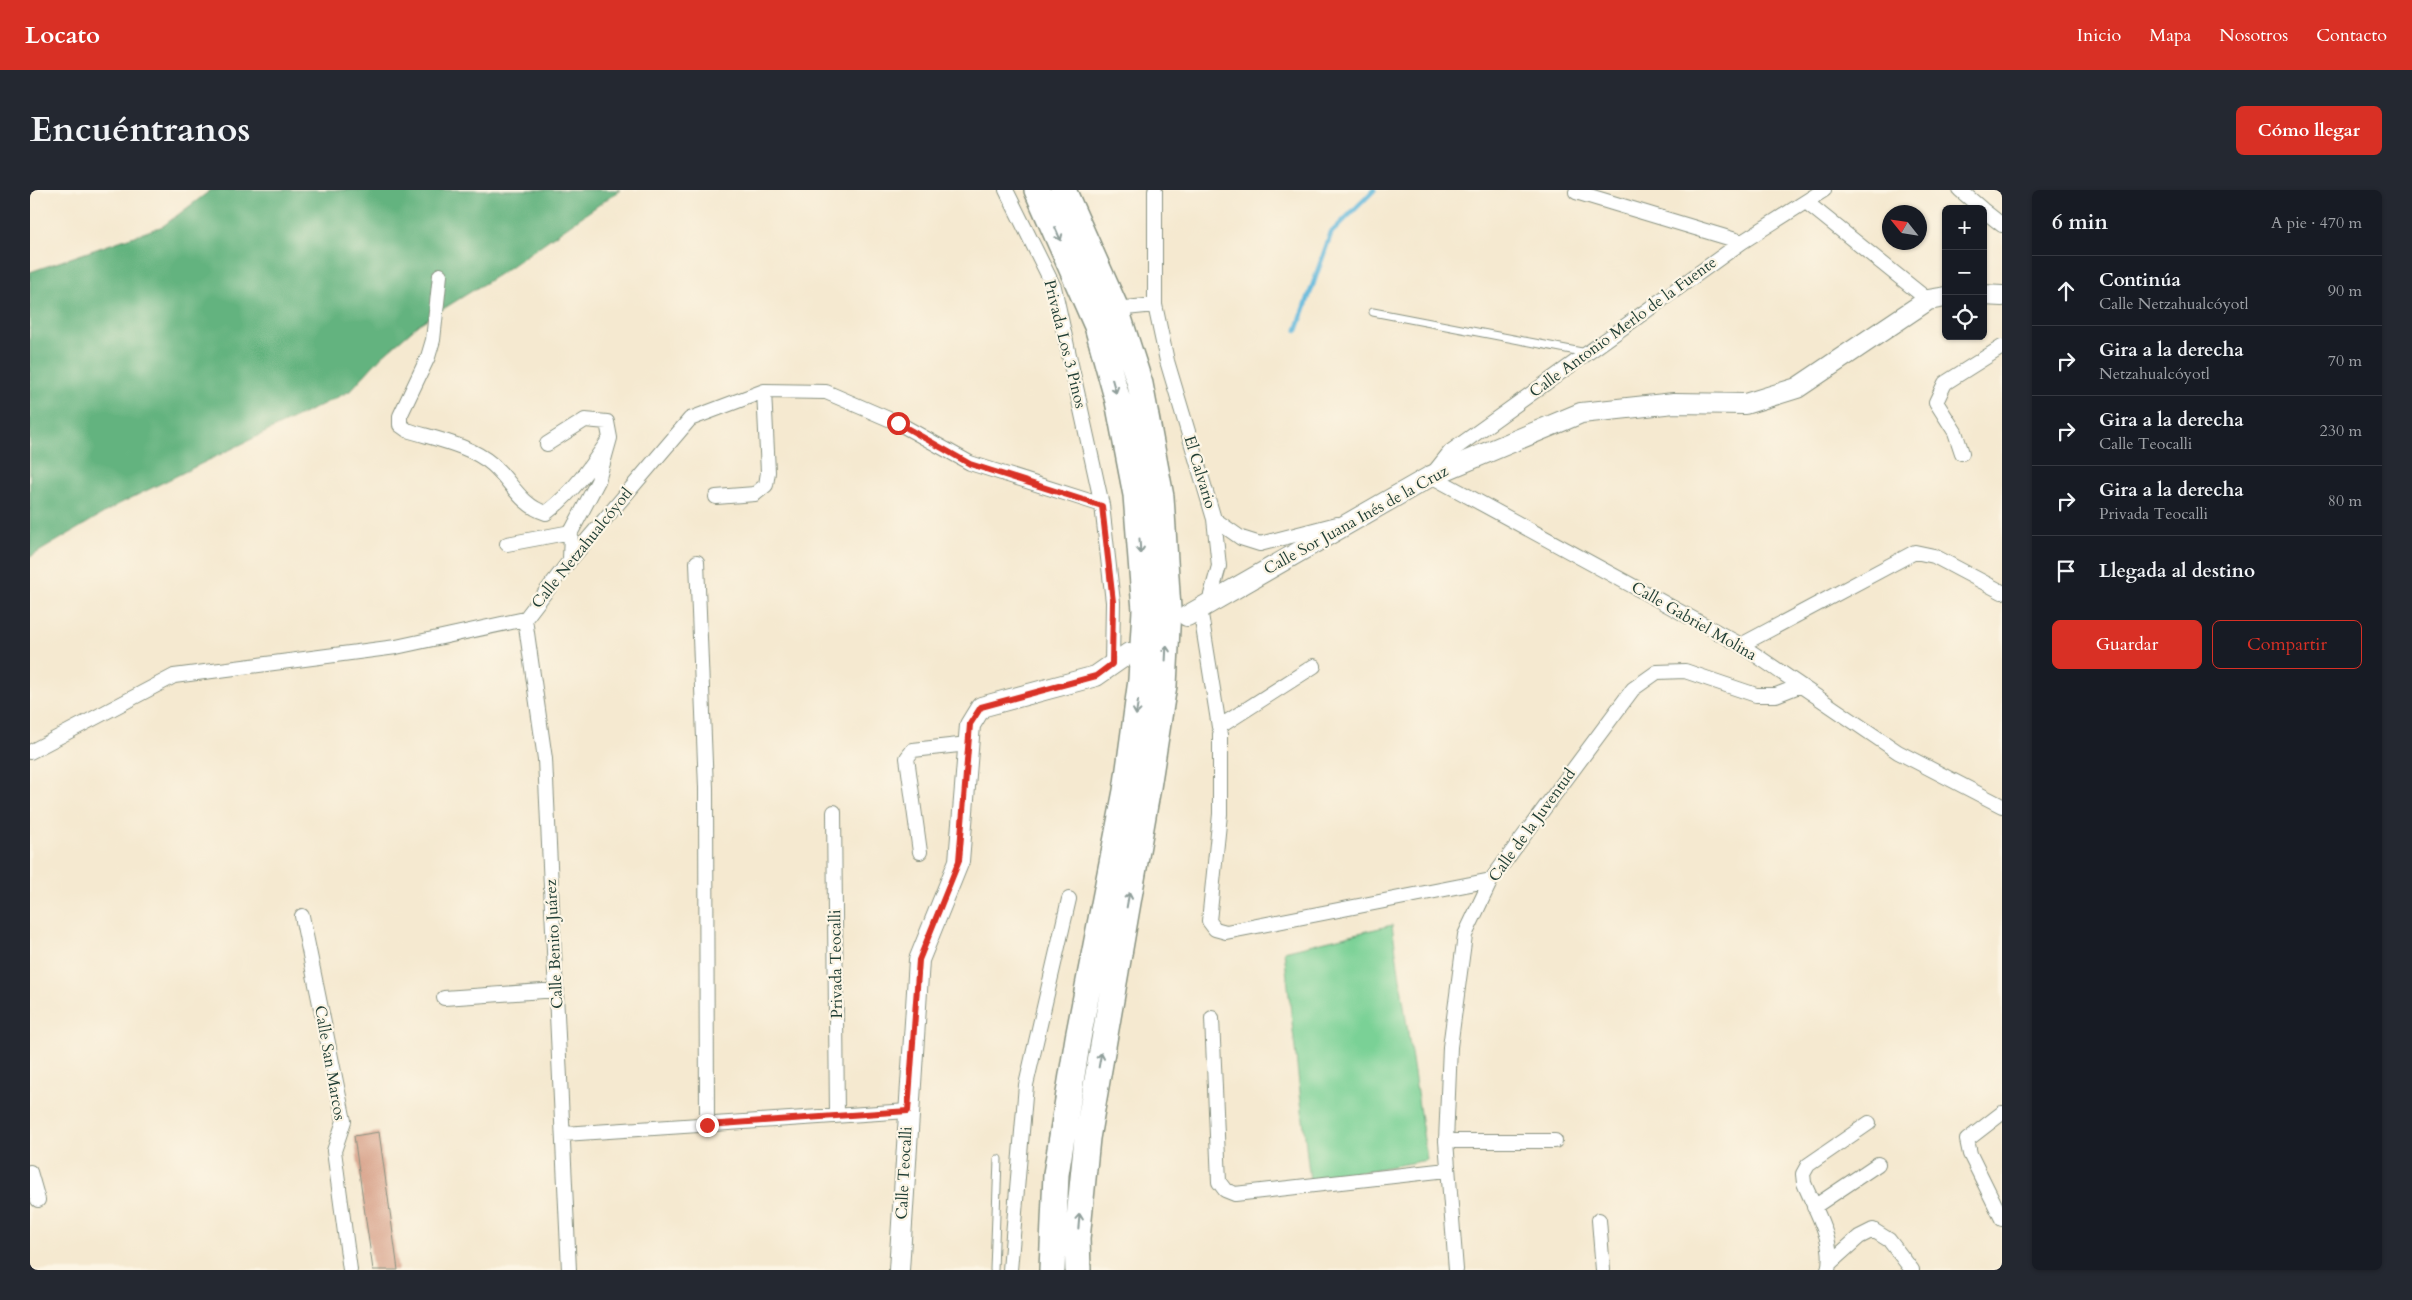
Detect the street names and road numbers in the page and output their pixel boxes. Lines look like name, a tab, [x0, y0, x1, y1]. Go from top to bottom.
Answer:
street label: Calle Antonio Merlo de la Fuente	[1525, 251, 1721, 403]
street label: Privada Los 3 Pinos	[1038, 277, 1092, 411]
street label: El Calvario	[1178, 433, 1222, 512]
street label: Calle Sor Juana Inés de la Cruz	[1260, 460, 1452, 580]
street label: Calle Netzahualcóyotl	[526, 483, 638, 613]
street label: Calle Gabriel Molina	[1627, 576, 1761, 666]
street label: Calle de la Juventud	[1483, 763, 1581, 886]
street label: Calle Benito Juárez	[540, 879, 568, 1009]
street label: Privada Teocalli	[824, 909, 848, 1019]
street label: Calle San Marcos	[309, 1004, 351, 1122]
street label: Calle Teocalli	[891, 1125, 917, 1220]

